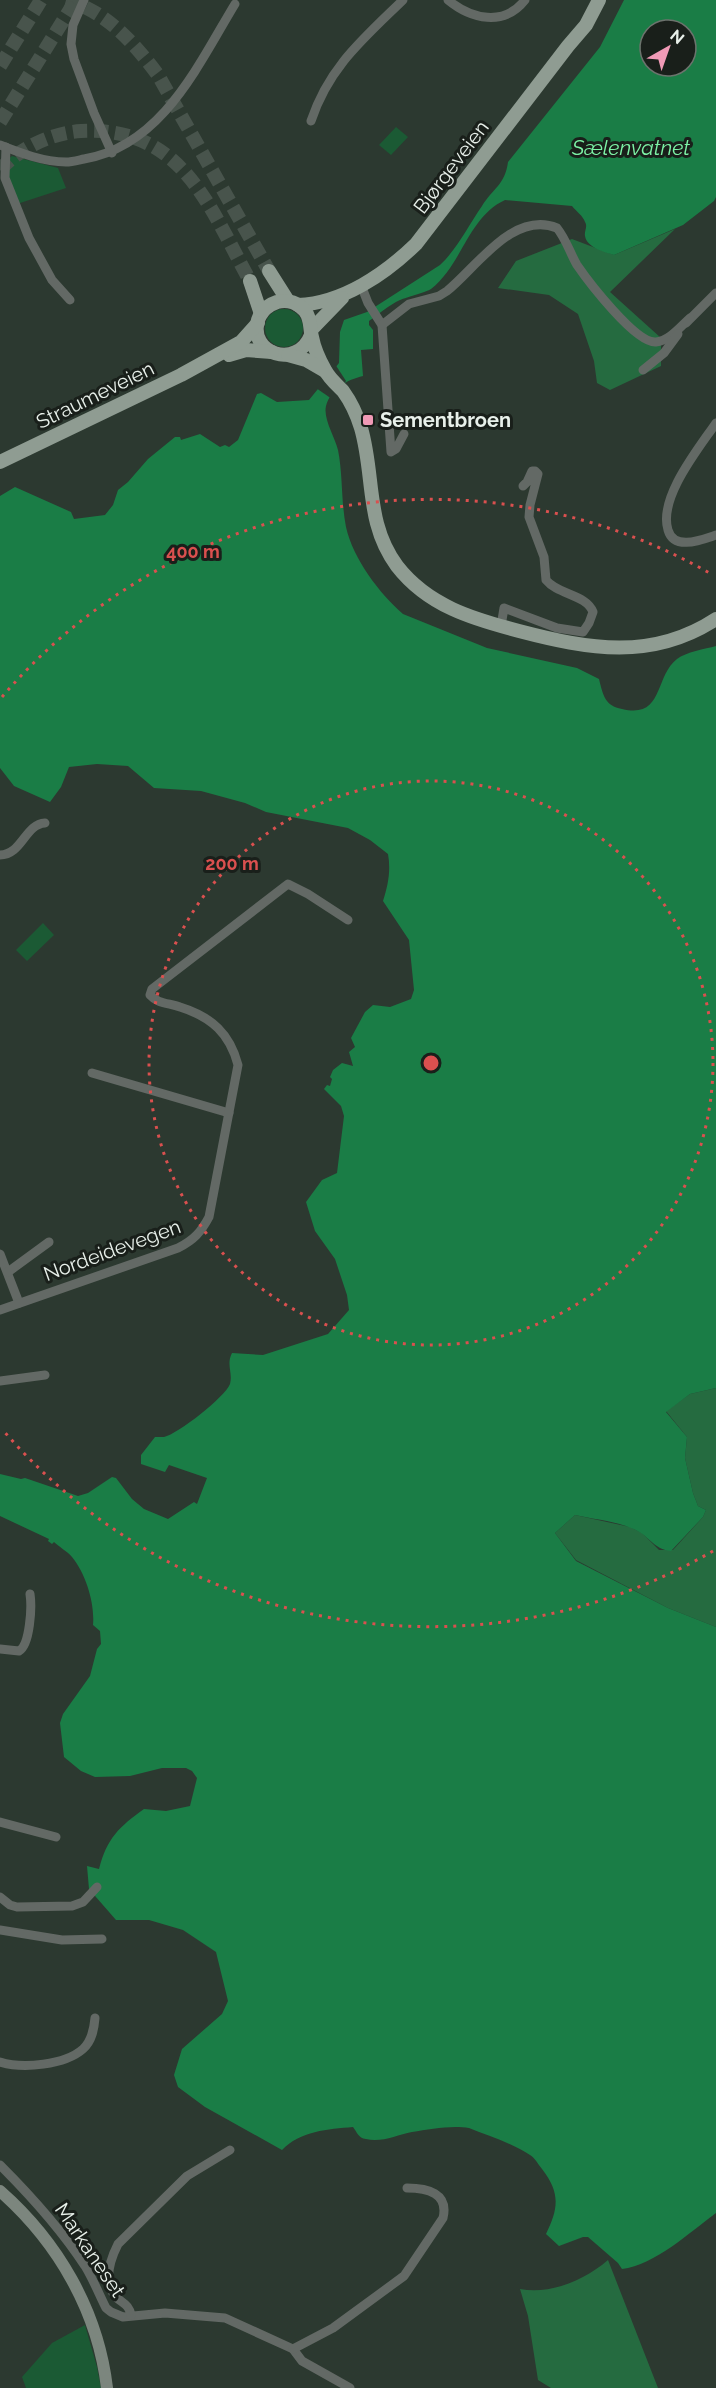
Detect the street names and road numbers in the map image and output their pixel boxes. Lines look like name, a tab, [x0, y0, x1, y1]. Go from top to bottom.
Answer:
street label: Bjørgeveien	[408, 116, 494, 218]
street label: Straumeveien	[32, 356, 158, 434]
street label: Nordeidevegen	[40, 1214, 184, 1286]
street label: Markaneset	[50, 2198, 130, 2302]

